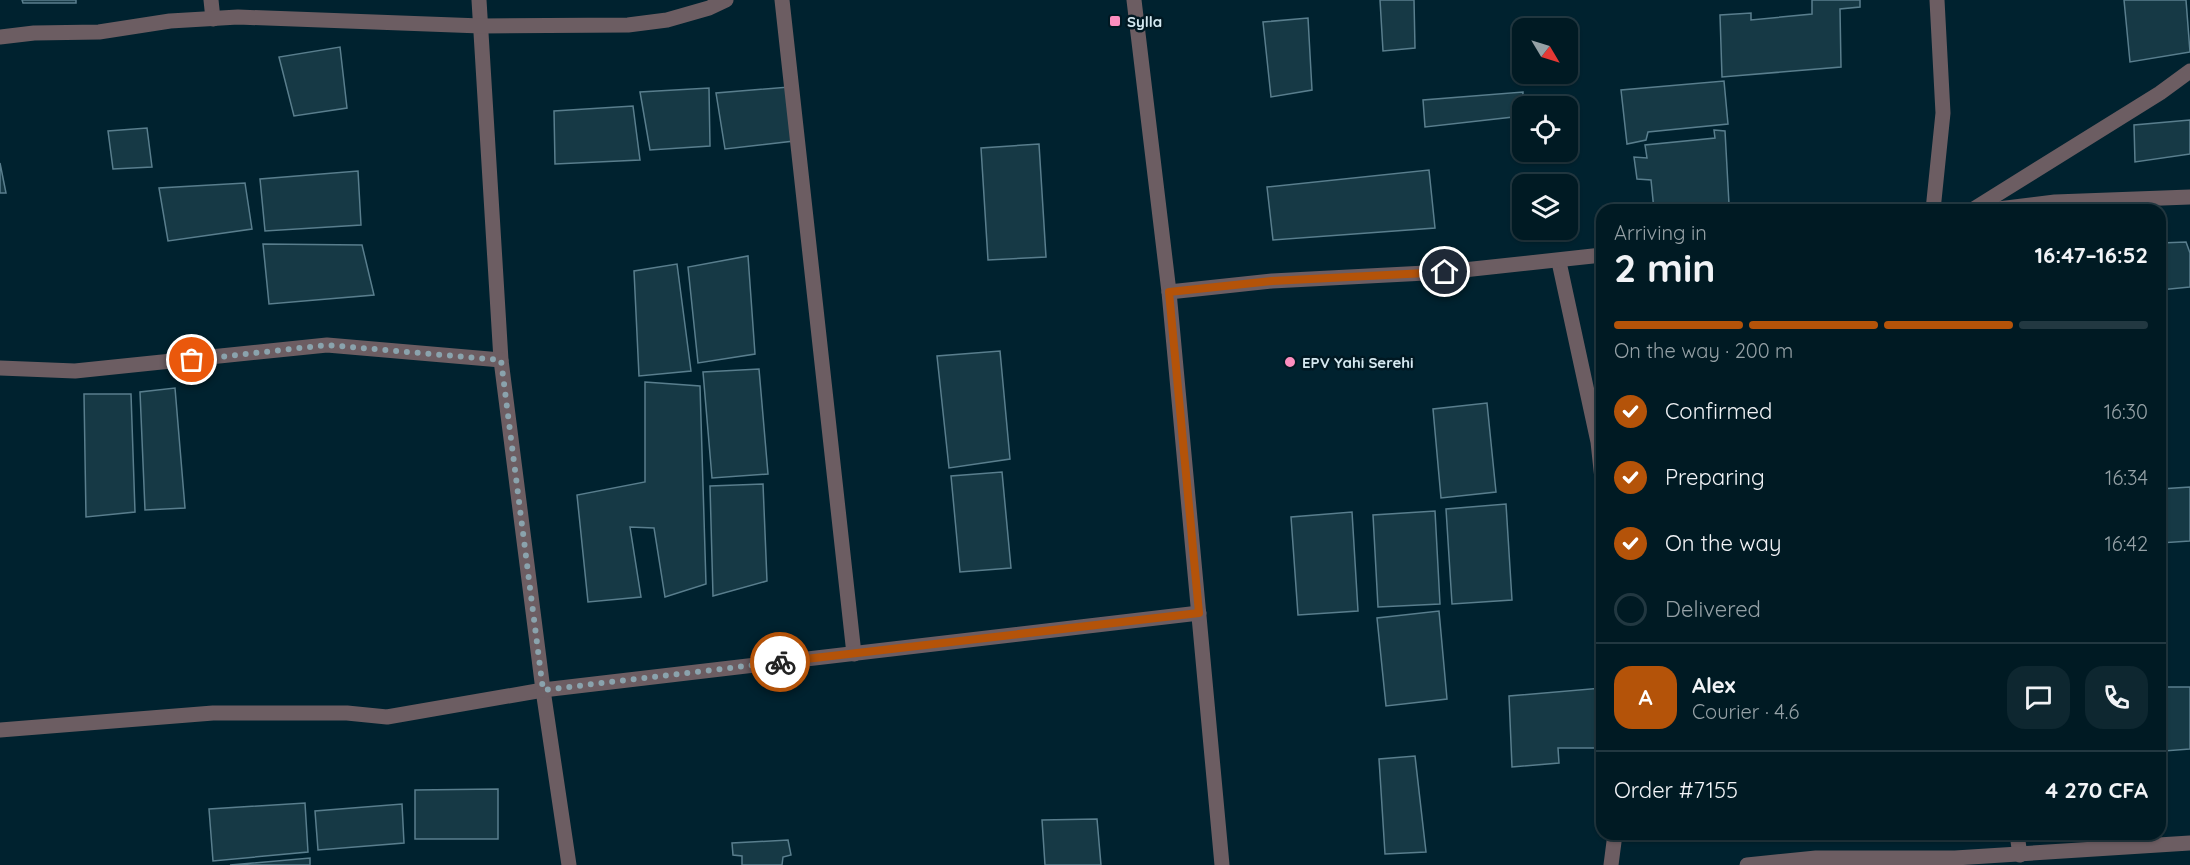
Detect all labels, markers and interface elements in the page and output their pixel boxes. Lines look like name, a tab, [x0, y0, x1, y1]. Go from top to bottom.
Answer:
place label: Sylla	[1127, 12, 1162, 31]
marker: Sylla	[1108, 14, 1122, 28]
north arrow	[1512, 18, 1578, 84]
map controls	[1512, 18, 1578, 240]
button: locate	[1512, 96, 1578, 162]
button: layers	[1512, 174, 1578, 240]
text: Arriving in	[1614, 220, 1707, 245]
text: 16:47–16:52	[2035, 241, 2148, 269]
text: 2 min	[1614, 243, 1716, 292]
pin	[1419, 246, 1470, 297]
icon: home	[1428, 255, 1461, 288]
pin	[166, 334, 217, 385]
text: On the way · 200 m	[1614, 338, 1793, 363]
icon: bag	[175, 343, 208, 376]
place label: EPV Yahi Serehi	[1302, 353, 1414, 372]
marker: EPV Yahi Serehi	[1283, 355, 1297, 369]
icon: check	[1614, 395, 1647, 428]
text: Confirmed	[1665, 397, 1772, 425]
text: 16:30	[2104, 399, 2148, 424]
icon: check	[1614, 461, 1647, 494]
text: Preparing	[1665, 463, 1765, 491]
text: 16:34	[2105, 465, 2148, 490]
icon: check	[1614, 527, 1647, 560]
text: On the way	[1665, 529, 1781, 557]
text: 16:42	[2104, 531, 2148, 556]
text: Delivered	[1665, 595, 1761, 623]
courier	[750, 632, 810, 692]
icon: bike	[764, 646, 797, 679]
button: chat	[2007, 666, 2070, 729]
button: phone	[2085, 666, 2148, 729]
text: Alex	[1692, 671, 1735, 699]
text: A	[1638, 683, 1653, 711]
text: Courier · 4.6	[1692, 699, 1799, 724]
text: Order #7155	[1614, 776, 1738, 804]
text: 4 270 CFA	[2045, 776, 2148, 804]

